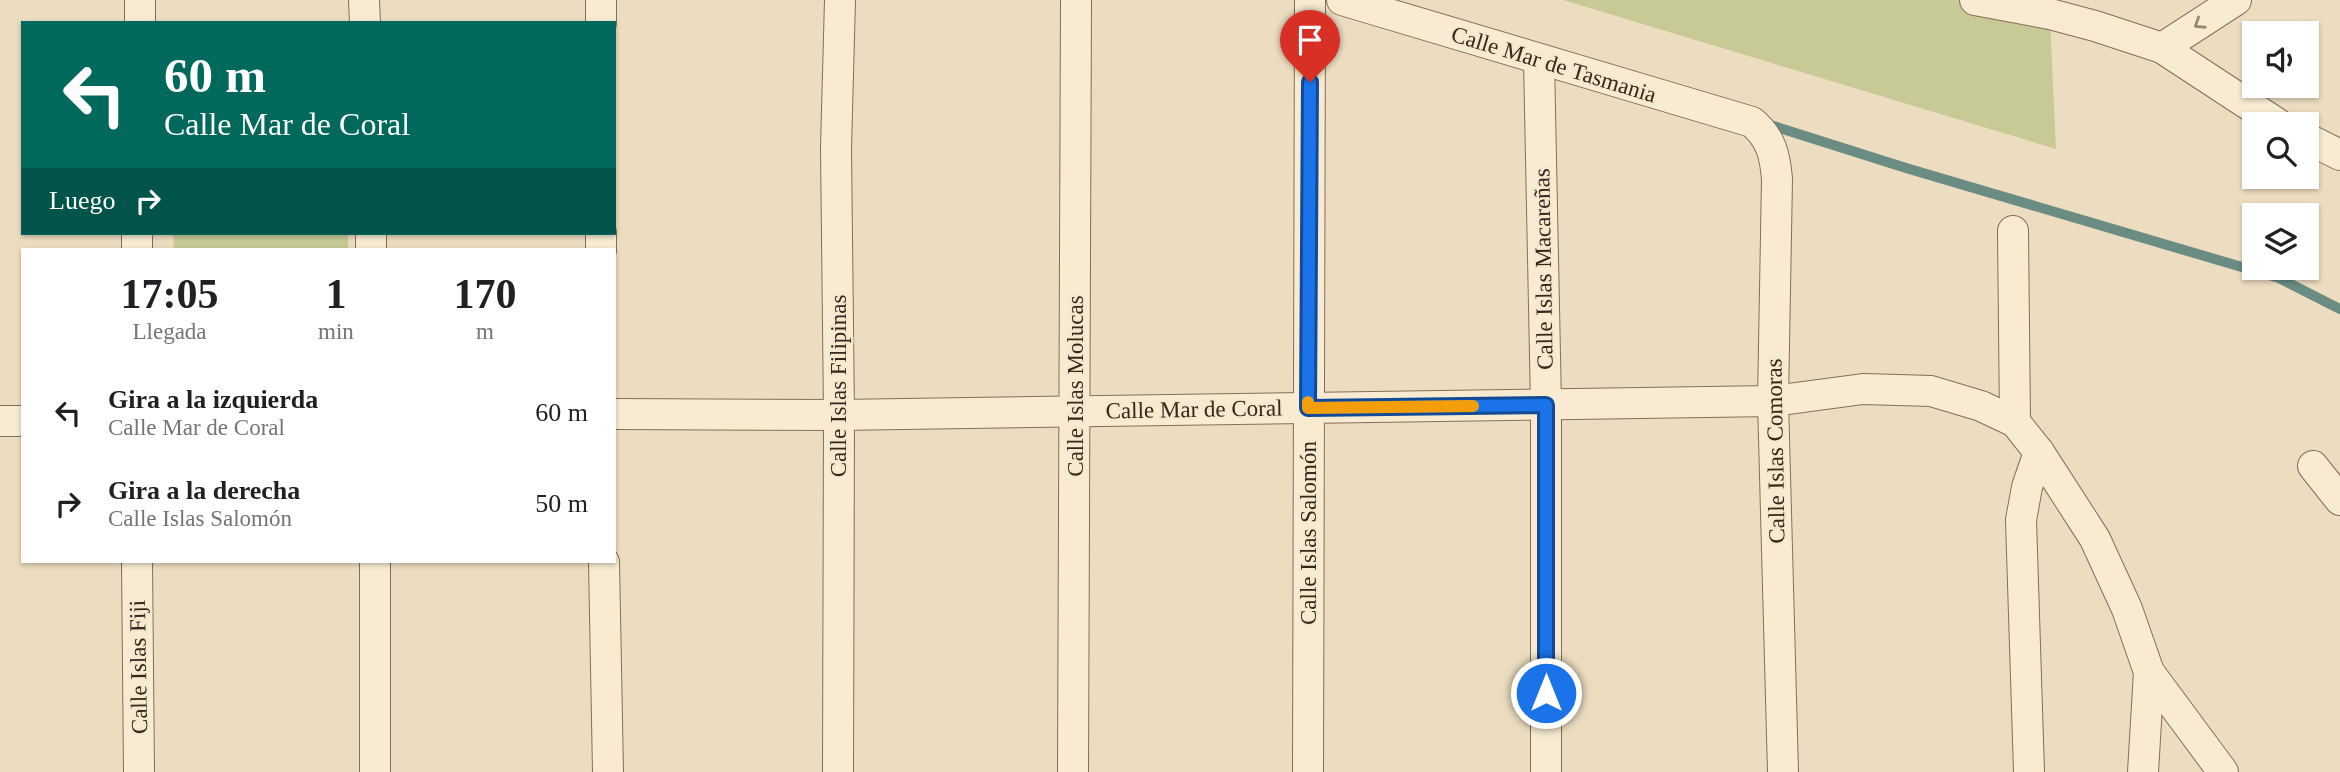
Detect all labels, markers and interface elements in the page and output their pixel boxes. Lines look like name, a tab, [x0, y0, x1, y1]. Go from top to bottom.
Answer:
pin	[1280, 10, 1340, 82]
one-way arrow	[2194, 16, 2207, 28]
icon: arrive	[1291, 21, 1329, 59]
street label: Calle Mar de Tasmania	[1448, 21, 1659, 108]
map controls	[2242, 21, 2319, 280]
button: sound	[2242, 21, 2319, 98]
text: 60 m	[164, 48, 266, 103]
icon: left	[49, 49, 140, 140]
text: Calle Mar de Coral	[164, 106, 410, 142]
button: search	[2242, 112, 2319, 189]
street label: Calle Islas Macareñas	[1529, 168, 1558, 370]
icon: right	[129, 182, 167, 220]
text: Luego	[49, 186, 115, 215]
button: layers	[2242, 203, 2319, 280]
text: 17:05	[121, 271, 219, 317]
text: 1	[325, 271, 346, 317]
text: 170	[453, 271, 516, 317]
street label: Calle Islas Filipinas	[826, 295, 851, 477]
street label: Calle Islas Molucas	[1063, 295, 1088, 477]
text: Llegada	[133, 319, 207, 344]
text: min	[318, 319, 354, 344]
text: m	[476, 319, 494, 344]
street label: Calle Islas Comoras	[1761, 358, 1790, 544]
text: Gira a la izquierda	[108, 385, 318, 414]
icon: left	[49, 394, 87, 432]
street label: Calle Mar de Coral	[1105, 395, 1283, 424]
text: 60 m	[535, 398, 588, 427]
text: Calle Mar de Coral	[108, 415, 285, 440]
street label: Calle Islas Salomón	[1296, 441, 1321, 625]
text: Gira a la derecha	[108, 476, 300, 505]
icon: right	[49, 485, 87, 523]
text: 50 m	[535, 489, 588, 518]
text: Calle Islas Salomón	[108, 506, 292, 531]
street label: Calle Islas Fiji	[125, 600, 152, 734]
position arrow	[1509, 656, 1583, 730]

